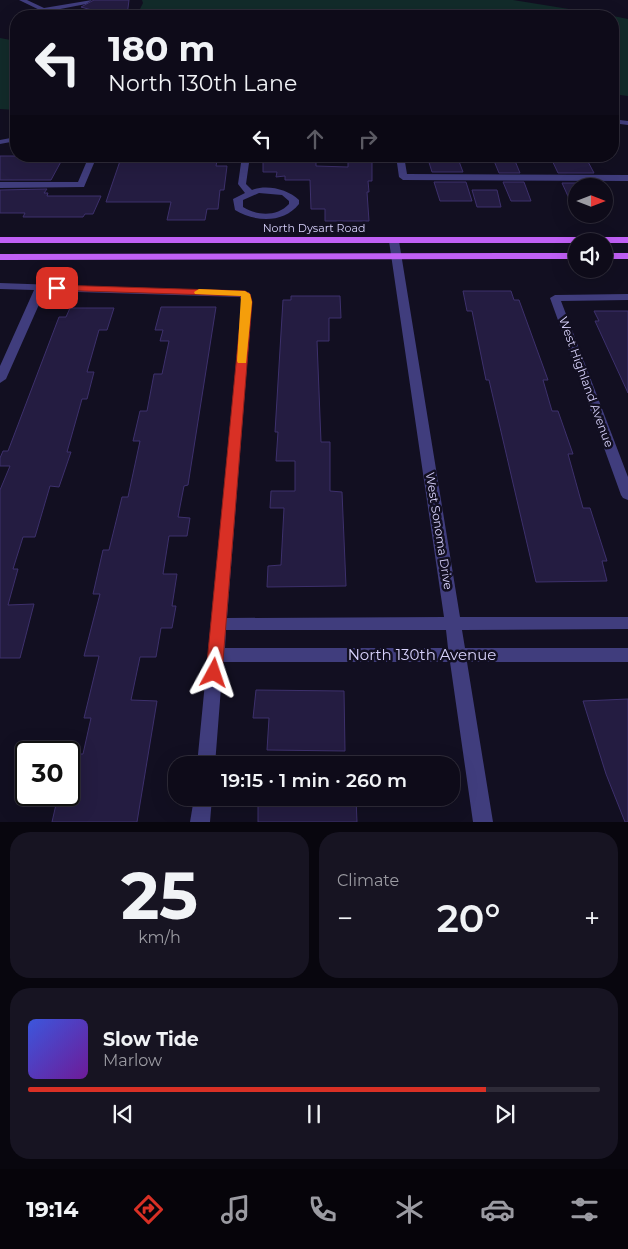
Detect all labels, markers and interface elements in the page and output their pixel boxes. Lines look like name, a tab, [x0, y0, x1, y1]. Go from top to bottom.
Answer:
text: 180 m	[108, 27, 215, 70]
icon: left	[25, 30, 90, 95]
text: North 130th Lane	[108, 70, 297, 97]
icon: left	[248, 125, 276, 153]
icon: ahead	[301, 125, 329, 153]
icon: right	[354, 125, 382, 153]
north arrow	[568, 178, 612, 222]
map controls	[568, 178, 613, 278]
street label: North Dysart Road	[263, 221, 365, 235]
button: sound	[568, 233, 613, 278]
pin	[36, 267, 78, 309]
icon: arrive	[43, 274, 71, 302]
street label: West Highland Avenue	[556, 314, 617, 449]
street label: West Sonoma Drive	[423, 471, 456, 591]
street label: North 130th Avenue	[348, 645, 496, 664]
position arrow	[187, 646, 239, 698]
speed limit sign: 30	[15, 741, 80, 806]
text: 19:15 · 1 min · 260 m	[221, 769, 407, 792]
text: 25	[121, 856, 198, 935]
text: Climate	[337, 871, 399, 890]
text: 20°	[437, 895, 500, 942]
text: −	[337, 901, 353, 935]
text: +	[584, 901, 600, 935]
text: km/h	[138, 928, 181, 947]
text: Slow Tide	[103, 1028, 199, 1051]
text: Marlow	[103, 1051, 162, 1070]
icon: previous	[109, 1100, 137, 1128]
icon: pause	[300, 1100, 328, 1128]
icon: next	[491, 1100, 519, 1128]
icon: directions	[131, 1192, 166, 1227]
icon: music	[218, 1192, 253, 1227]
icon: phone	[305, 1192, 340, 1227]
icon: climate	[392, 1192, 427, 1227]
icon: car	[480, 1192, 515, 1227]
icon: filters	[567, 1192, 602, 1227]
text: 19:14	[26, 1196, 78, 1223]

